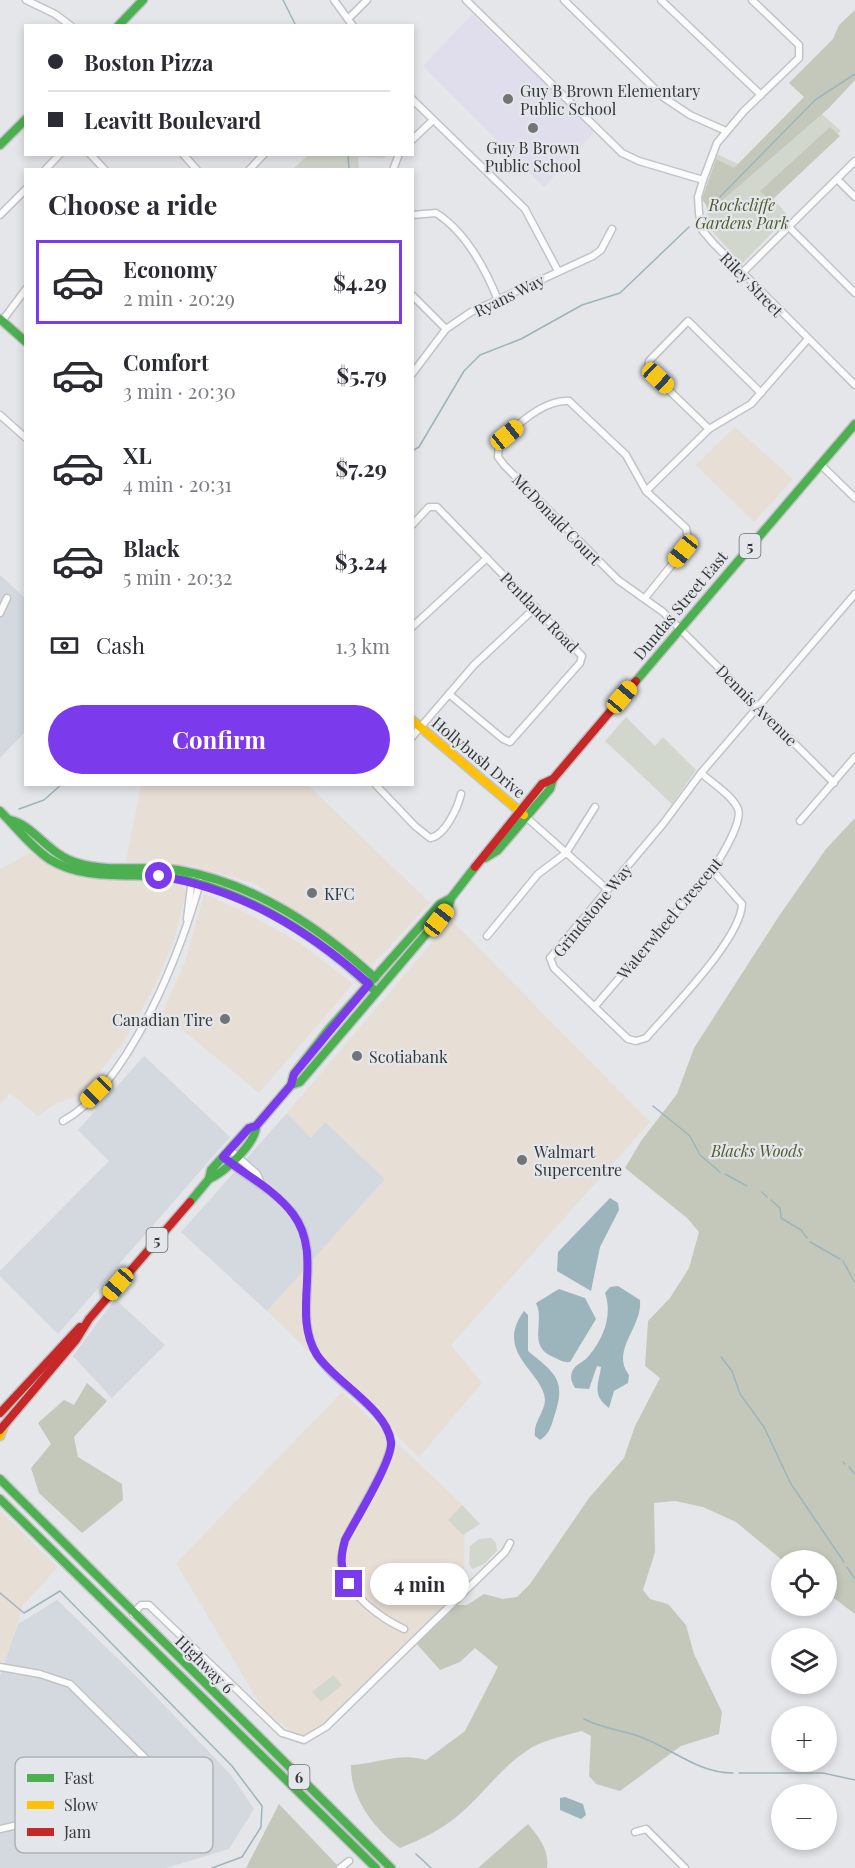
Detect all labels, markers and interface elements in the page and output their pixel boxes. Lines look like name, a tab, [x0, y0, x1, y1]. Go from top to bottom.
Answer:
text: Boston Pizza	[84, 47, 213, 77]
place label: Guy B Brown Elementary Public School	[520, 80, 700, 119]
marker: Guy B Brown Elementary Public School	[501, 92, 515, 106]
text: Leavitt Boulevard	[84, 105, 261, 135]
marker: Guy B Brown Public School	[526, 121, 540, 135]
place label: Guy B Brown Public School	[485, 137, 582, 176]
text: Choose a ride	[48, 186, 217, 222]
park label: Rockcliffe Gardens Park	[695, 194, 789, 233]
street label: Riley Street	[716, 247, 788, 321]
text: Economy	[123, 254, 217, 284]
icon: car	[51, 255, 105, 309]
text: $4.29	[333, 267, 387, 297]
street label: Ryans Way	[470, 269, 548, 321]
text: 2 min · 20:29	[123, 284, 235, 311]
text: Comfort	[123, 347, 209, 377]
icon: car	[51, 348, 105, 402]
car	[639, 359, 677, 397]
text: $5.79	[337, 360, 387, 390]
text: 3 min · 20:30	[123, 377, 236, 404]
car	[487, 417, 527, 453]
text: XL	[123, 440, 152, 470]
icon: car	[51, 441, 105, 495]
text: $7.29	[336, 453, 387, 483]
street label: McDonald Court	[508, 469, 606, 569]
text: 4 min · 20:31	[123, 470, 232, 497]
car	[665, 531, 701, 571]
text: Black	[123, 533, 180, 563]
icon: car	[51, 534, 105, 588]
road number: 5	[740, 534, 760, 558]
text: $3.24	[335, 546, 387, 576]
street label: Dundas Street East	[628, 546, 732, 664]
text: 5 min · 20:32	[123, 563, 232, 590]
street label: Pentland Road	[496, 567, 584, 657]
icon: cash	[48, 629, 81, 662]
text: Cash	[96, 630, 145, 660]
text: 1.3 km	[335, 632, 390, 659]
street label: Dennis Avenue	[712, 660, 802, 750]
car	[604, 677, 640, 717]
button: Confirm	[48, 705, 390, 774]
street label: Hollybush Drive	[428, 712, 530, 802]
street label: Waterwheel Crescent	[611, 852, 726, 984]
street label: Grindstone Way	[548, 859, 636, 961]
route start	[145, 862, 172, 889]
place label: KFC	[324, 883, 354, 904]
marker: KFC	[305, 886, 319, 900]
car	[421, 900, 457, 940]
place label: Canadian Tire	[112, 1009, 213, 1030]
marker: Canadian Tire	[218, 1012, 232, 1026]
place label: Scotiabank	[369, 1046, 448, 1067]
marker: Scotiabank	[350, 1049, 364, 1063]
car	[77, 1073, 115, 1111]
park label: Blacks Woods	[710, 1140, 803, 1161]
place label: Walmart Supercentre	[533, 1141, 622, 1180]
marker: Walmart Supercentre	[515, 1153, 529, 1167]
road number: 5	[146, 1228, 168, 1252]
car	[99, 1265, 137, 1303]
map controls	[771, 1550, 837, 1850]
button: locate	[771, 1550, 837, 1616]
callout: 4 min	[370, 1563, 469, 1605]
route end	[335, 1570, 362, 1597]
text: 4 min	[394, 1570, 445, 1597]
button: layers	[771, 1628, 837, 1694]
street label: Highway 6	[171, 1630, 239, 1698]
button: +	[771, 1706, 837, 1772]
legend	[15, 1757, 213, 1853]
road number: 6	[288, 1765, 310, 1789]
text: Fast	[64, 1767, 94, 1788]
button: −	[771, 1784, 837, 1850]
text: Slow	[64, 1794, 99, 1815]
text: Jam	[63, 1821, 91, 1842]

